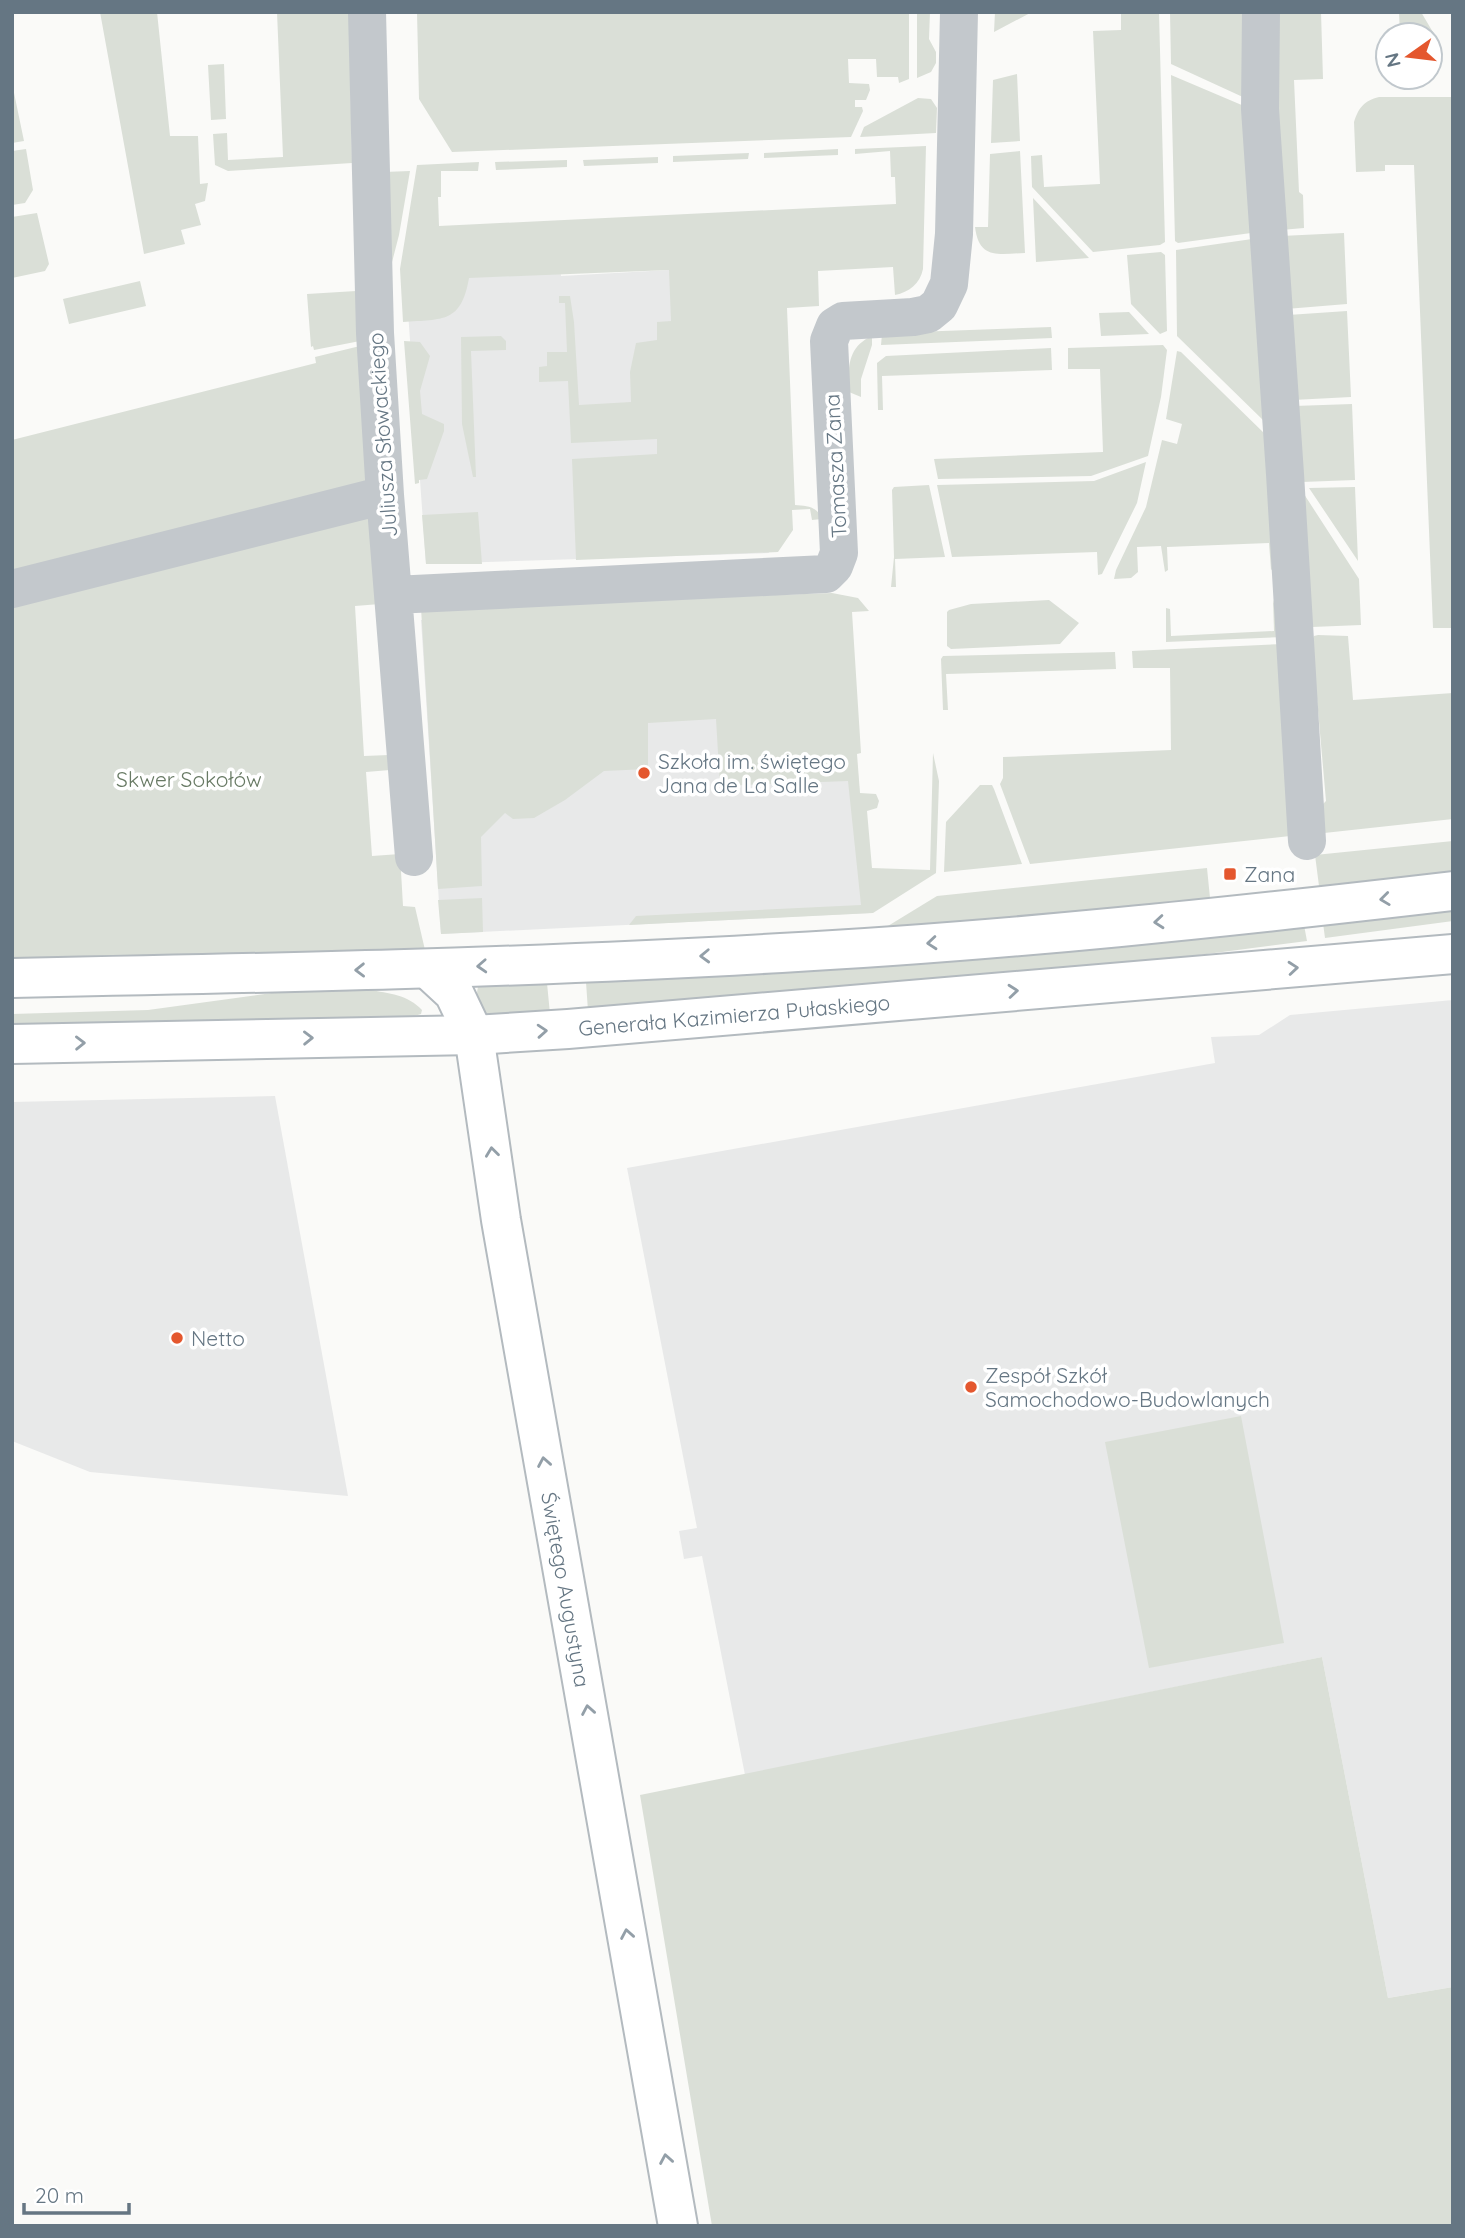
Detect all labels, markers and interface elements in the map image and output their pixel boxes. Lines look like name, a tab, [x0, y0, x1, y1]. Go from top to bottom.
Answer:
north arrow	[1374, 21, 1444, 91]
text: N	[1379, 50, 1406, 70]
street label: Juliusza Słowackiego	[362, 332, 402, 538]
street label: Tomasza Zana	[818, 393, 852, 539]
place label: Szkoła im. świętego Jana de La Salle	[658, 748, 846, 798]
marker: Szkoła im. świętego Jana de La Salle	[636, 765, 652, 781]
park label: Skwer Sokołów	[116, 766, 262, 792]
place label: Zana	[1244, 861, 1295, 887]
marker: Zana	[1222, 866, 1238, 882]
one-way arrow	[1379, 891, 1391, 906]
one-way arrow	[1153, 914, 1164, 929]
one-way arrow	[926, 935, 937, 950]
one-way arrow	[699, 949, 710, 964]
one-way arrow	[476, 958, 487, 973]
one-way arrow	[1288, 960, 1299, 975]
one-way arrow	[354, 963, 365, 978]
one-way arrow	[1008, 984, 1019, 999]
street label: Generała Kazimierza Pułaskiego	[577, 989, 891, 1041]
one-way arrow	[537, 1023, 548, 1038]
one-way arrow	[303, 1030, 314, 1046]
one-way arrow	[75, 1035, 86, 1050]
one-way arrow	[484, 1147, 499, 1158]
place label: Netto	[191, 1325, 245, 1351]
marker: Netto	[169, 1330, 185, 1346]
place label: Zespół Szkół Samochodowo-Budowlanych	[985, 1362, 1270, 1412]
marker: Zespół Szkół Samochodowo-Budowlanych	[963, 1379, 979, 1395]
one-way arrow	[537, 1456, 552, 1468]
street label: Świętego Augustyna	[536, 1490, 596, 1689]
one-way arrow	[581, 1704, 596, 1716]
one-way arrow	[621, 1928, 636, 1940]
one-way arrow	[659, 2153, 674, 2164]
scale bar	[24, 2172, 130, 2216]
text: 20 m	[35, 2182, 84, 2208]

